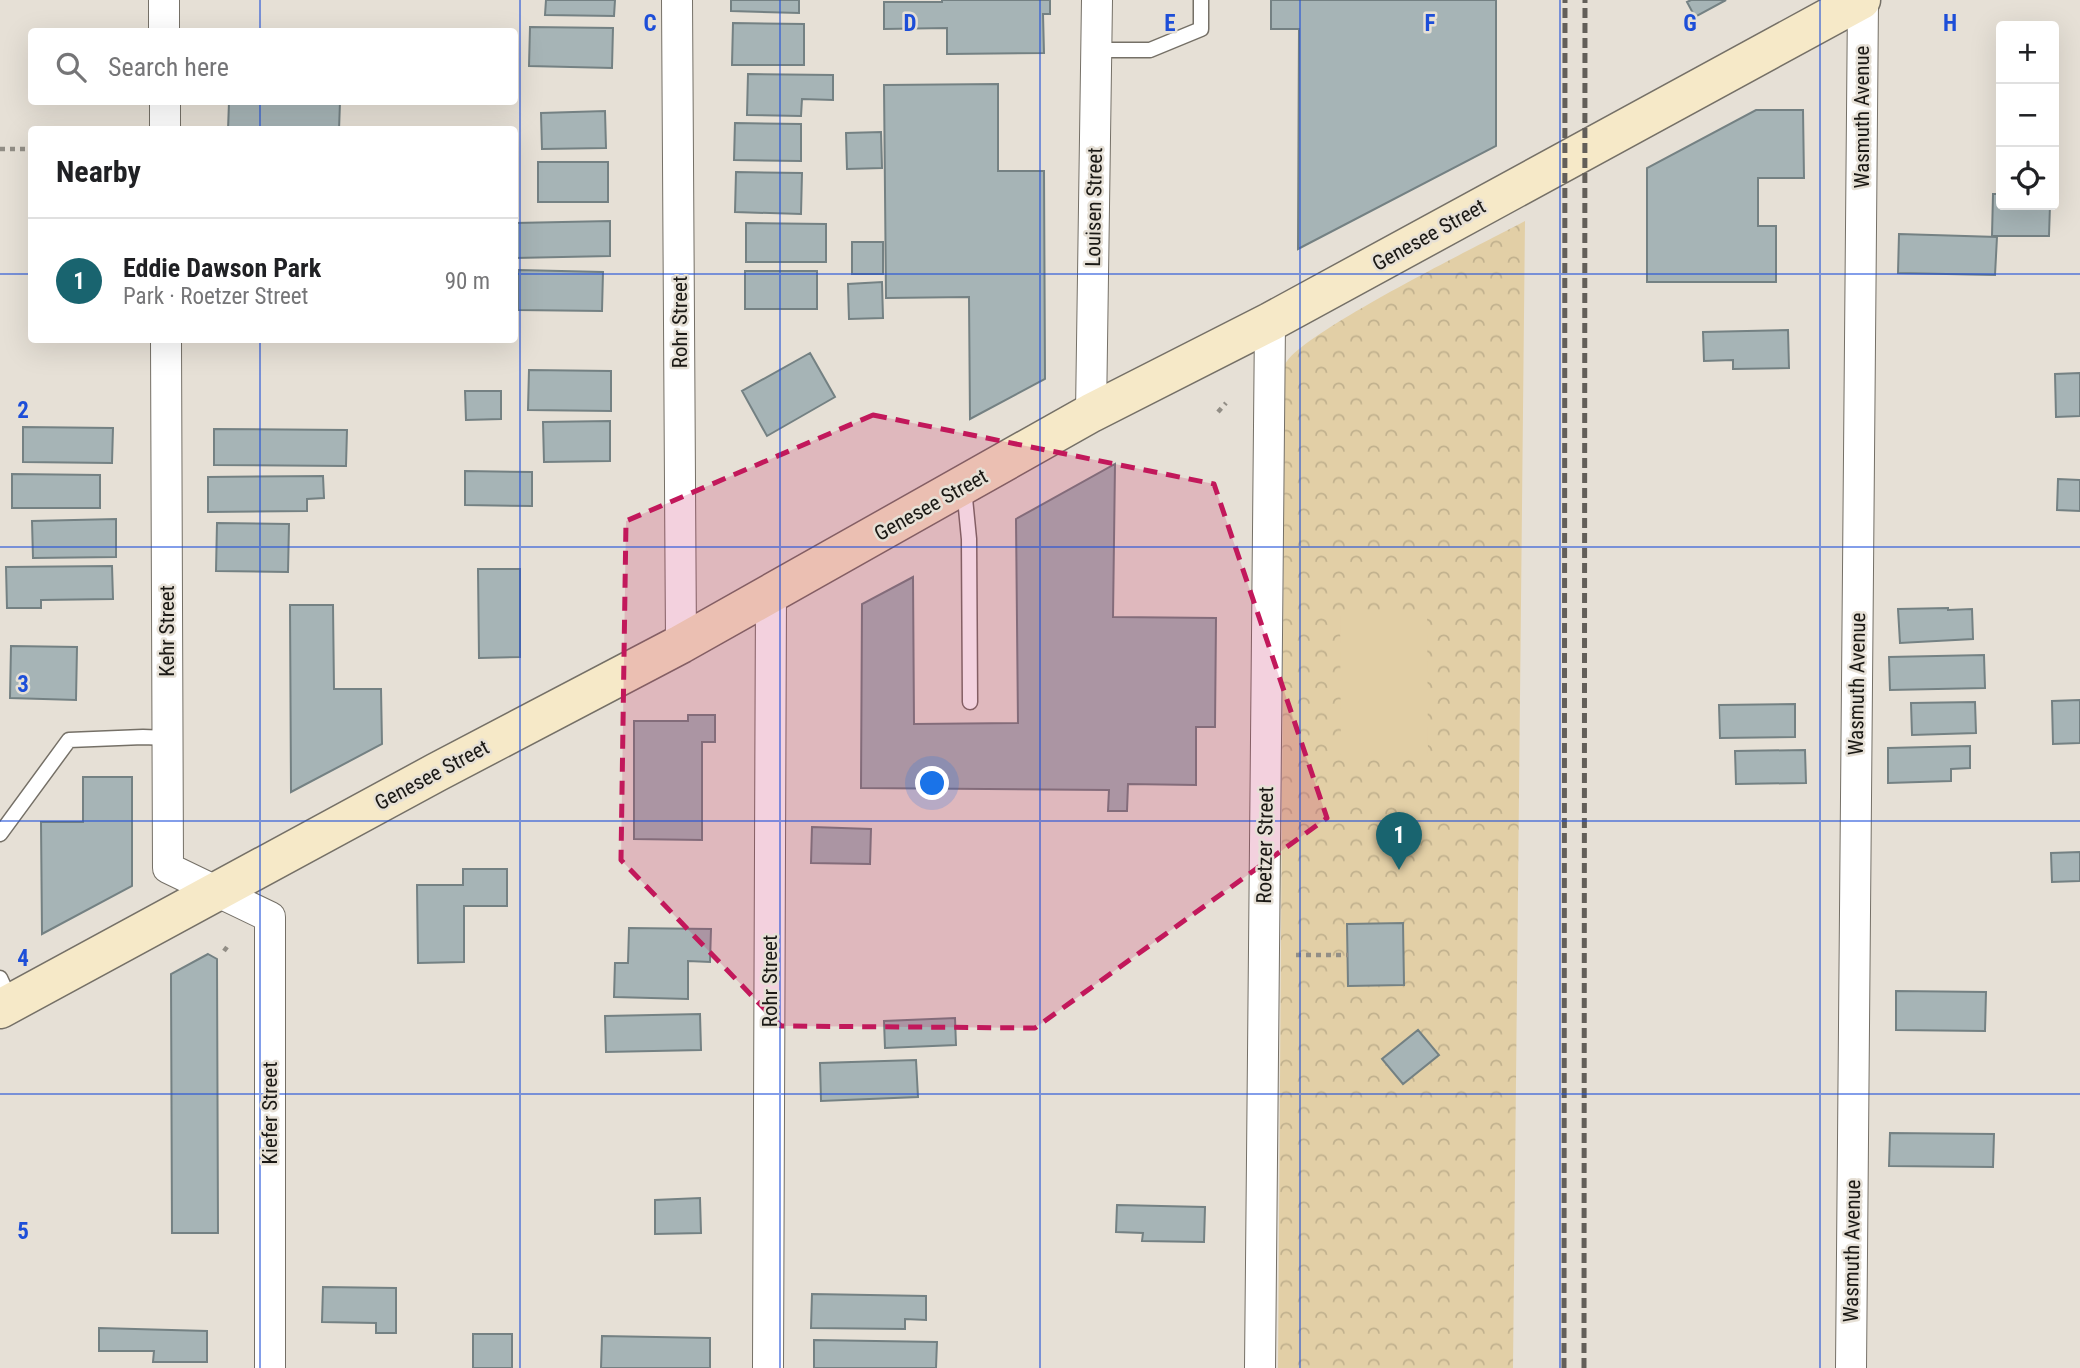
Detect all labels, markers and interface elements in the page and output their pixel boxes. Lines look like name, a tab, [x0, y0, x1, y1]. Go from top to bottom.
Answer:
text: C	[643, 10, 657, 37]
text: D	[904, 10, 917, 37]
text: E	[1164, 10, 1176, 37]
text: F	[1425, 10, 1436, 37]
text: G	[1683, 10, 1697, 37]
text: H	[1943, 10, 1957, 37]
map controls	[1996, 21, 2059, 210]
button: +	[1996, 21, 2059, 84]
search box	[28, 28, 518, 105]
street label: Wasmuth Avenue	[1850, 45, 1874, 188]
icon: search	[52, 48, 90, 86]
text: Search here	[108, 52, 229, 82]
button: −	[1996, 84, 2059, 147]
street label: Louisen Street	[1081, 147, 1107, 267]
button: locate	[1996, 147, 2059, 210]
text: Nearby	[56, 154, 141, 189]
street label: Genesee Street	[1368, 194, 1490, 276]
text: Eddie Dawson Park	[123, 253, 321, 283]
text: 1	[73, 268, 85, 295]
text: 90 m	[445, 268, 490, 295]
street label: Rohr Street	[668, 276, 692, 368]
text: Park · Roetzer Street	[123, 283, 308, 310]
text: 2	[17, 397, 29, 424]
street label: Genesee Street	[870, 464, 992, 546]
street label: Kehr Street	[155, 585, 179, 677]
street label: Wasmuth Avenue	[1844, 612, 1870, 756]
text: 3	[17, 671, 29, 698]
street label: Genesee Street	[371, 735, 493, 815]
your location	[915, 766, 949, 800]
street label: Roetzer Street	[1252, 786, 1278, 904]
pin: 1	[1376, 812, 1422, 870]
street label: Rohr Street	[758, 935, 782, 1027]
text: 4	[17, 945, 29, 972]
street label: Kiefer Street	[258, 1062, 282, 1164]
street label: Wasmuth Avenue	[1839, 1179, 1865, 1323]
text: 5	[17, 1218, 29, 1245]

